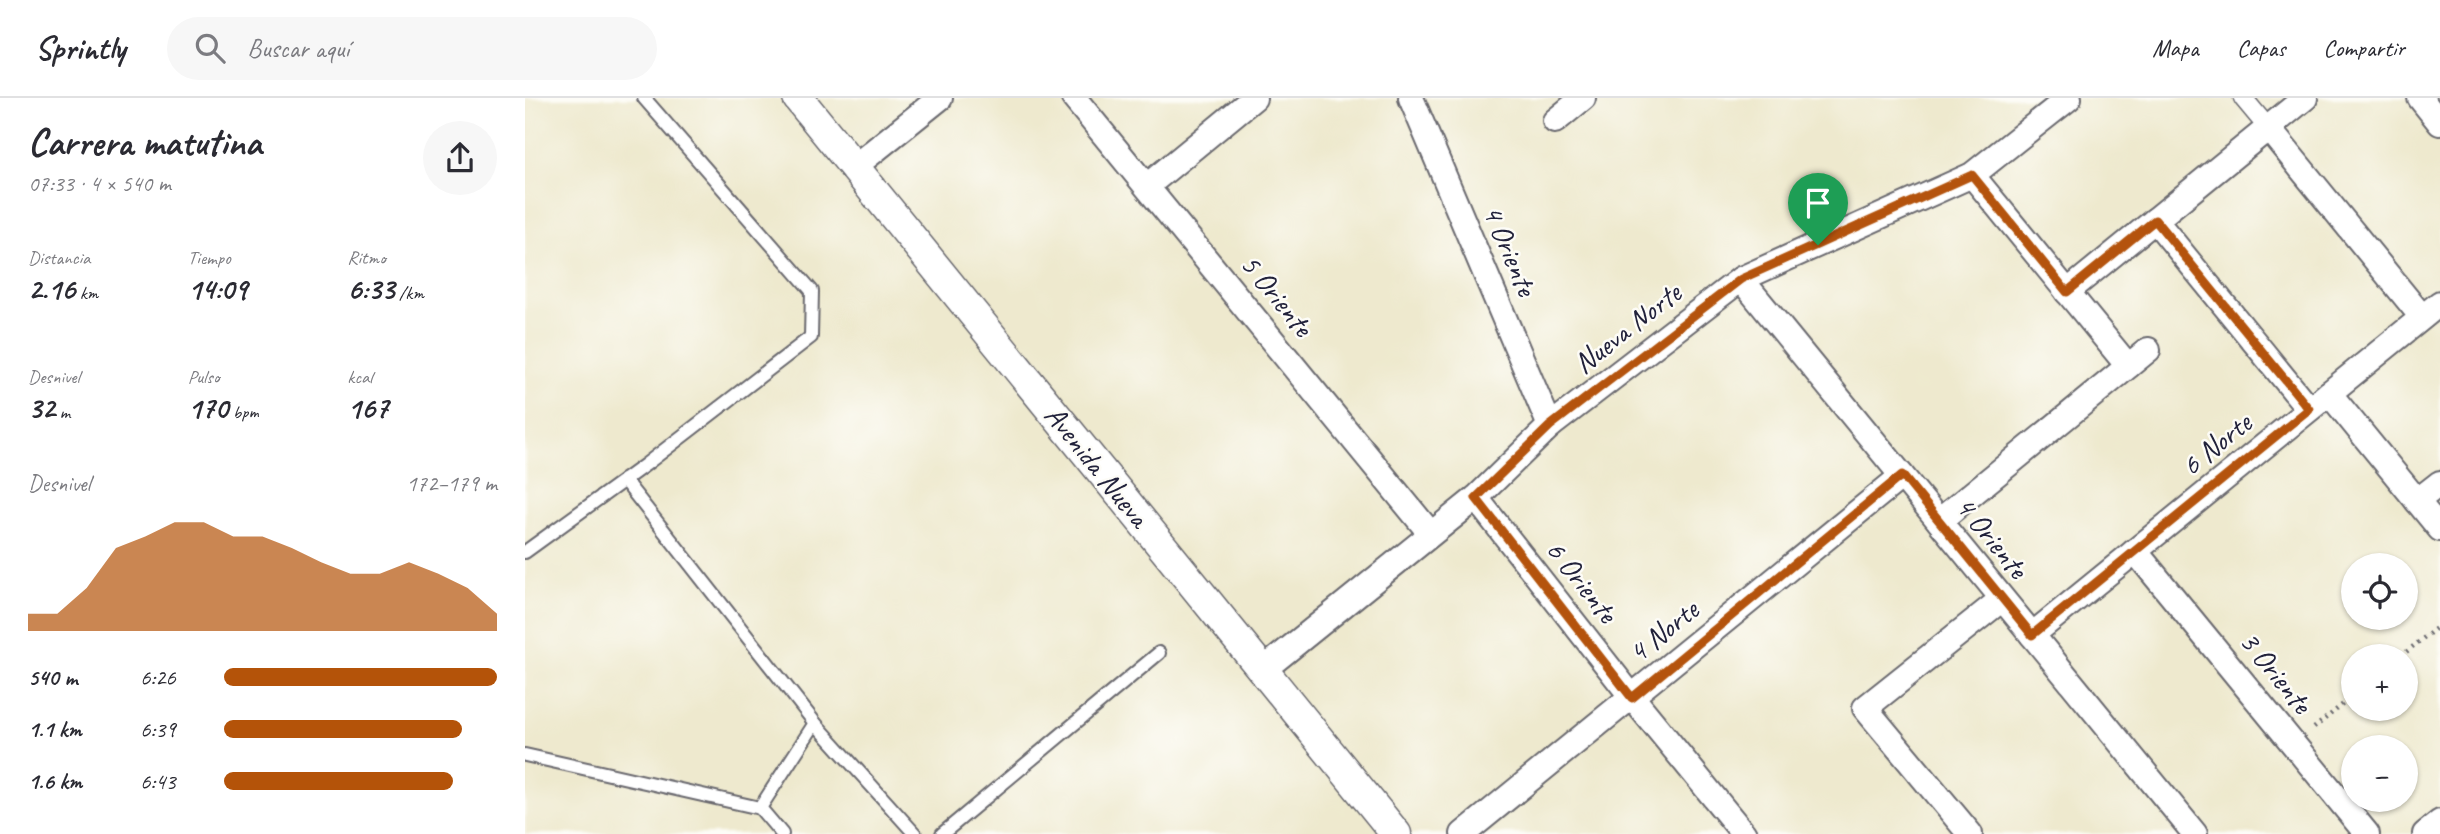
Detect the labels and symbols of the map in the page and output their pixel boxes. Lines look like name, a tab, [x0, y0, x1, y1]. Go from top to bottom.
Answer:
pin	[1788, 173, 1848, 245]
street label: 4 Oriente	[1474, 199, 1547, 303]
street label: 5 Oriente	[1232, 246, 1323, 346]
street label: Nueva Norte	[1566, 273, 1690, 382]
street label: Avenida Nueva	[1036, 397, 1159, 537]
street label: 6 Norte	[2173, 403, 2261, 484]
street label: 4 Oriente	[1947, 488, 2038, 588]
street label: 6 Oriente	[1538, 532, 1628, 632]
street label: 4 Norte	[1620, 590, 1708, 671]
street label: 3 Oriente	[2231, 623, 2322, 723]

